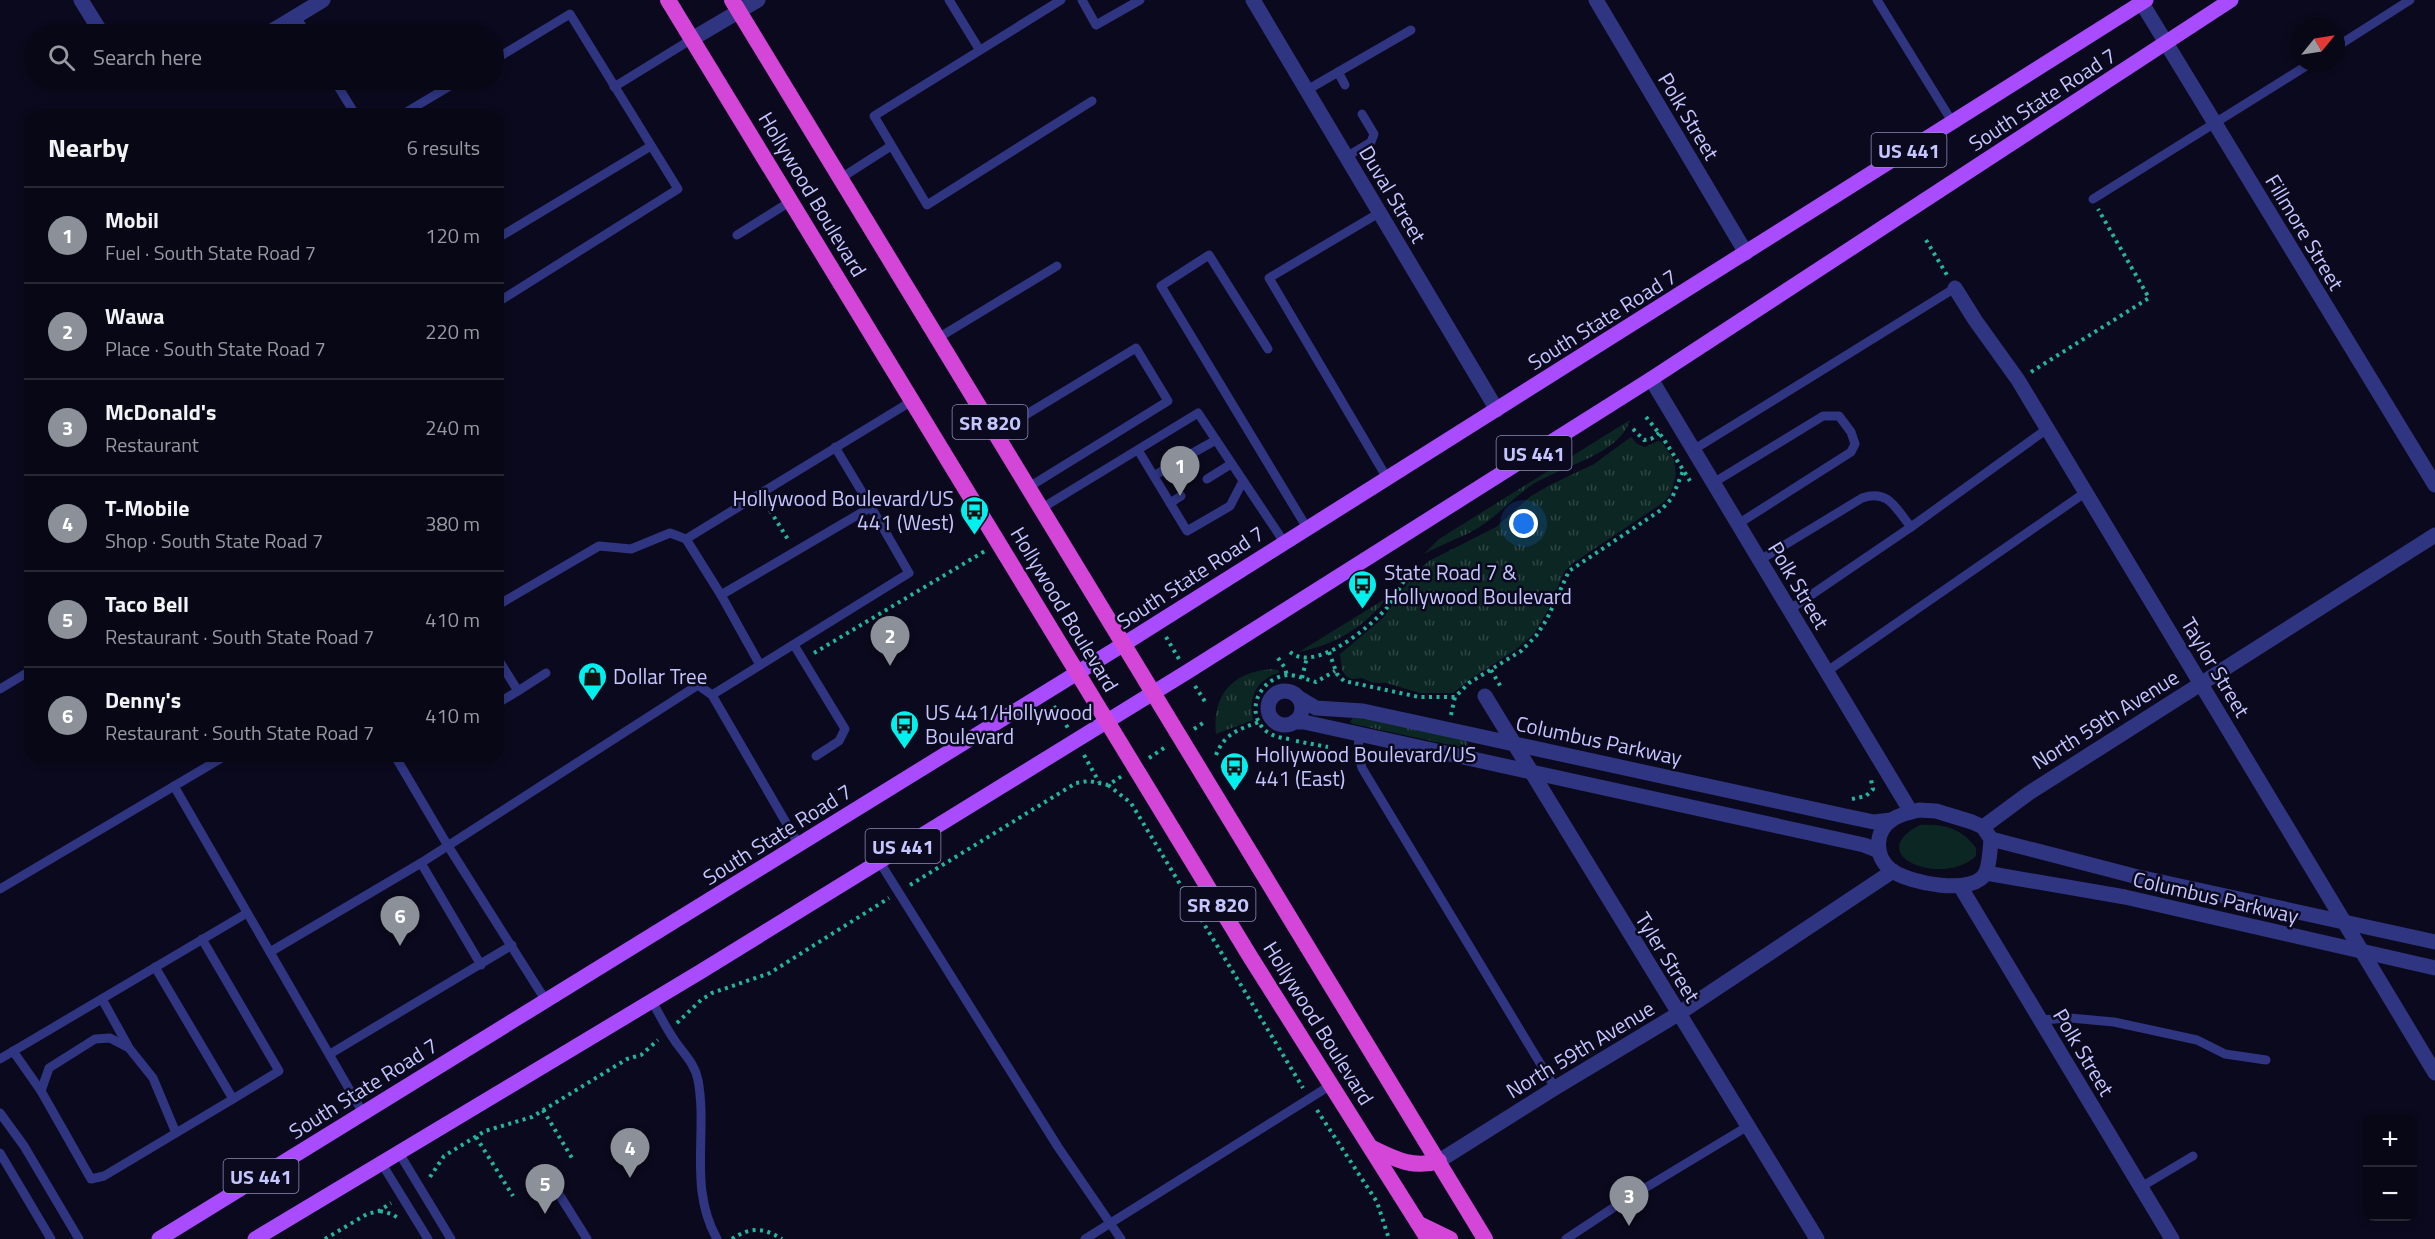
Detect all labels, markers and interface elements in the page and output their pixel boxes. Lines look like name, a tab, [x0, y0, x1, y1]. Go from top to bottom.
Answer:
north arrow	[2291, 18, 2345, 72]
search box	[24, 24, 504, 90]
street label: South State Road 7	[1962, 39, 2122, 159]
text: Search here	[93, 40, 202, 74]
icon: search	[45, 41, 78, 74]
street label: Polk Street	[1650, 66, 1728, 166]
street label: Hollywood Boulevard	[751, 105, 875, 283]
text: Nearby	[48, 128, 129, 167]
text: 6 results	[407, 132, 480, 163]
road number: US 441	[1872, 133, 1946, 167]
street label: Duval Street	[1351, 139, 1435, 249]
street label: Fillmore Street	[2258, 168, 2353, 297]
text: Mobil	[105, 203, 159, 237]
text: 1	[62, 220, 73, 251]
text: 120 m	[425, 220, 480, 251]
text: Fuel · South State Road 7	[105, 237, 316, 268]
street label: South State Road 7	[1521, 260, 1683, 378]
text: Wawa	[105, 299, 165, 333]
text: 2	[62, 316, 73, 347]
text: 220 m	[425, 316, 480, 347]
text: Place · South State Road 7	[105, 333, 326, 364]
text: McDonald's	[105, 395, 216, 429]
road number: SR 820	[952, 405, 1028, 439]
text: 3	[62, 412, 73, 443]
text: 240 m	[425, 412, 480, 443]
text: Restaurant	[105, 429, 199, 460]
road number: US 441	[1496, 436, 1571, 470]
pin: 1	[1160, 446, 1200, 496]
place label: Hollywood Boulevard/US 441 (West)	[733, 482, 954, 538]
text: T-Mobile	[105, 491, 190, 525]
bus stop icon: Hollywood Boulevard/US 441 (West)	[959, 494, 991, 536]
text: 4	[62, 508, 73, 539]
text: 380 m	[425, 508, 480, 539]
your location	[1509, 509, 1538, 538]
street label: South State Road 7	[1110, 517, 1270, 637]
street label: Hollywood Boulevard	[1003, 520, 1127, 698]
text: Shop · South State Road 7	[105, 525, 323, 556]
street label: Polk Street	[1760, 535, 1838, 635]
place label: State Road 7 & Hollywood Boulevard	[1384, 556, 1572, 612]
bus stop icon: State Road 7 & Hollywood Boulevard	[1347, 568, 1379, 610]
text: Taco Bell	[105, 587, 189, 621]
text: 5	[62, 604, 73, 635]
text: 410 m	[425, 604, 480, 635]
street label: Taylor Street	[2174, 611, 2259, 724]
pin: 2	[870, 616, 910, 666]
text: Restaurant · South State Road 7	[105, 621, 374, 652]
shop icon: Dollar Tree	[576, 660, 608, 702]
place label: Dollar Tree	[613, 660, 707, 692]
street label: North 59th Avenue	[2025, 661, 2185, 777]
text: Denny's	[105, 683, 181, 717]
place label: US 441/Hollywood Boulevard	[925, 696, 1093, 752]
text: 6	[62, 700, 73, 731]
text: 410 m	[425, 700, 480, 731]
street label: Columbus Parkway	[1513, 707, 1685, 773]
bus stop icon: US 441/Hollywood Boulevard	[888, 708, 920, 750]
text: Restaurant · South State Road 7	[105, 717, 374, 748]
place label: Hollywood Boulevard/US 441 (East)	[1255, 738, 1476, 794]
bus stop icon: Hollywood Boulevard/US 441 (East)	[1218, 750, 1250, 792]
street label: South State Road 7	[696, 775, 858, 893]
road number: US 441	[866, 829, 940, 863]
street label: Columbus Parkway	[2130, 862, 2302, 932]
road number: SR 820	[1180, 887, 1256, 921]
pin: 6	[380, 896, 420, 946]
street label: Tyler Street	[1628, 906, 1709, 1009]
street label: Hollywood Boulevard	[1256, 935, 1382, 1111]
street label: North 59th Avenue	[1500, 992, 1660, 1106]
street label: Polk Street	[2045, 1002, 2123, 1102]
street label: South State Road 7	[282, 1029, 444, 1147]
map controls	[2363, 1113, 2417, 1221]
button: +	[2363, 1113, 2417, 1167]
pin: 4	[610, 1128, 650, 1178]
road number: US 441	[224, 1159, 298, 1193]
pin: 5	[526, 1164, 564, 1214]
button: −	[2363, 1167, 2417, 1221]
pin: 3	[1610, 1176, 1648, 1226]

